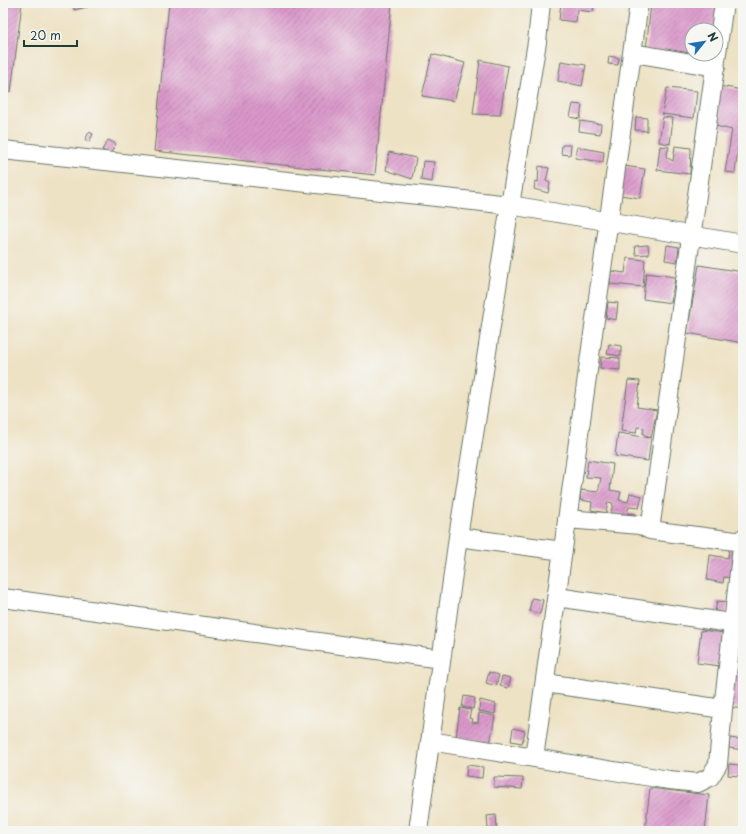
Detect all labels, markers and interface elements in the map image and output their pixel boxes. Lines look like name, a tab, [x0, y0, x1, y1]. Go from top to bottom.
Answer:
scale bar	[24, 22, 77, 48]
north arrow	[684, 22, 724, 62]
text: 20 m	[30, 26, 61, 44]
text: N	[704, 29, 723, 45]

